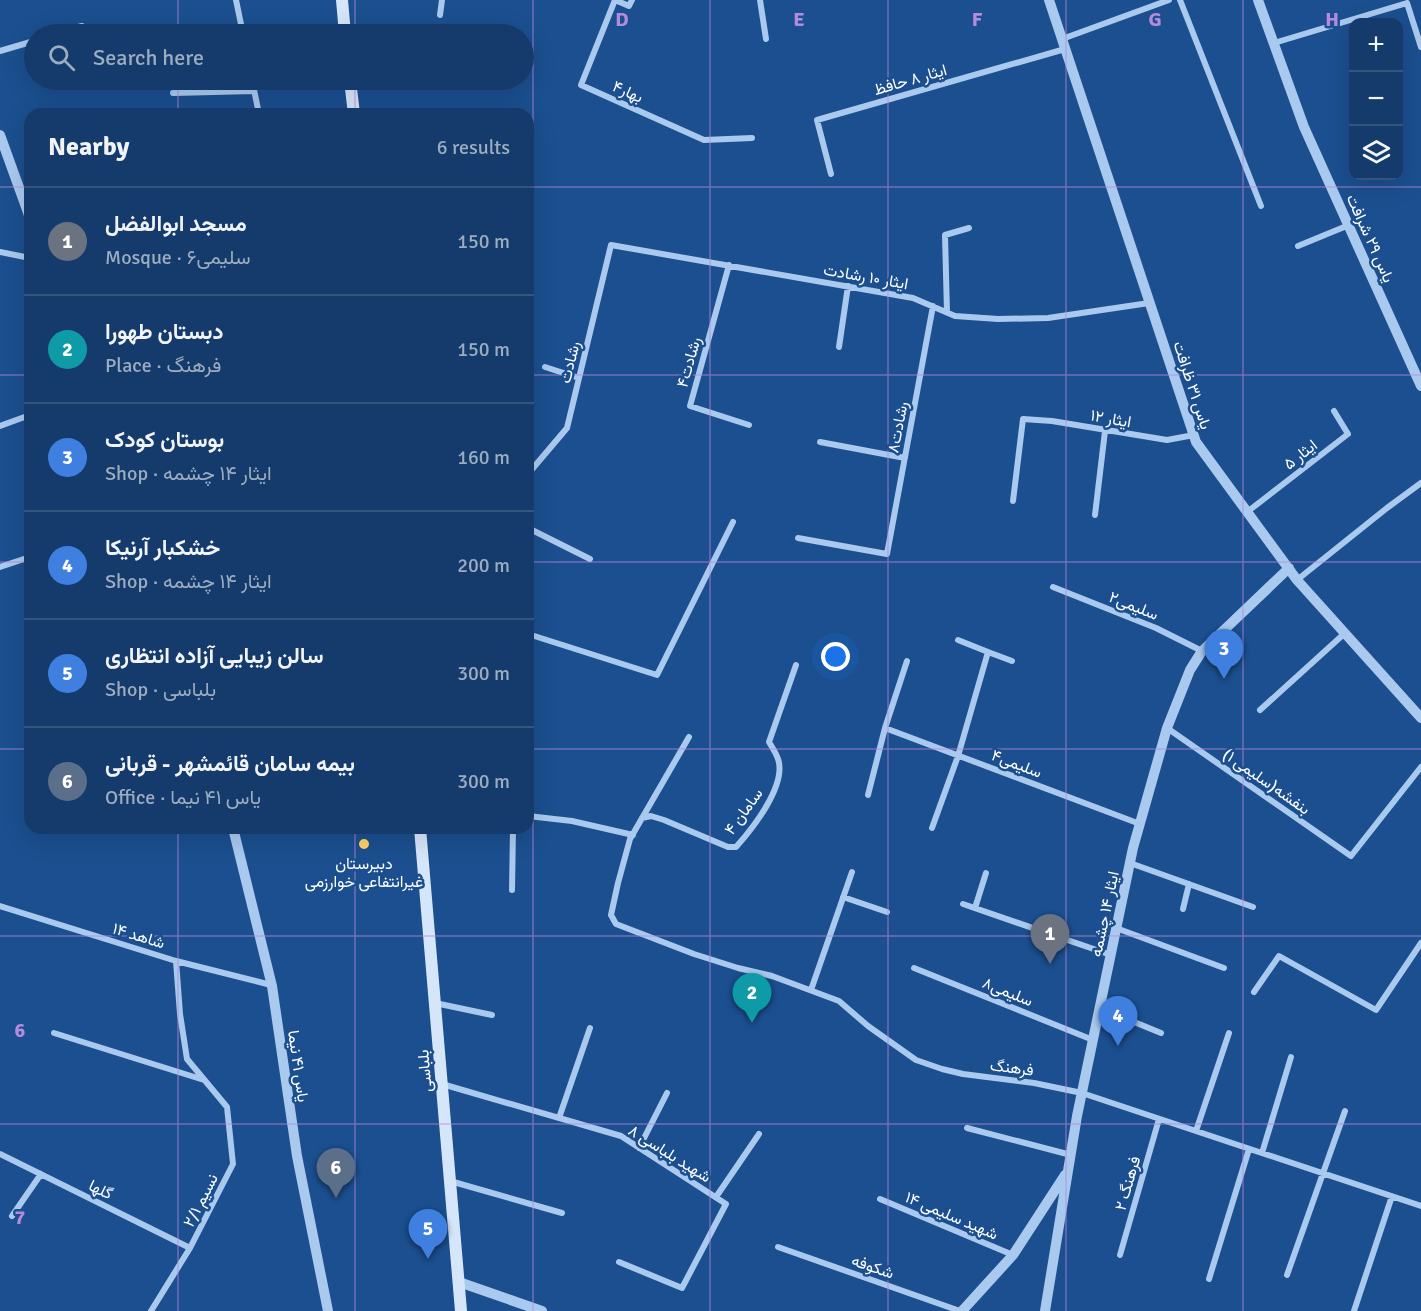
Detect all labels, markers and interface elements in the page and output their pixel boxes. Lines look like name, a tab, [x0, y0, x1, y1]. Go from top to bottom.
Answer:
text: D	[615, 7, 629, 32]
text: E	[793, 7, 805, 32]
text: F	[972, 7, 983, 32]
text: G	[1148, 7, 1162, 32]
text: H	[1325, 7, 1339, 32]
map controls	[1349, 18, 1403, 180]
button: +	[1349, 18, 1403, 72]
search box	[24, 24, 534, 90]
icon: search	[45, 41, 78, 74]
text: Search here	[93, 44, 204, 71]
street label: ایثار ۸ حافظ	[871, 60, 949, 100]
button: −	[1349, 72, 1403, 126]
street label: بهار۴	[609, 76, 646, 107]
button: layers	[1349, 126, 1403, 180]
text: Nearby	[48, 131, 129, 163]
text: 6 results	[437, 135, 510, 160]
street label: یاس ۲۹ شرافت	[1342, 191, 1399, 286]
text: مسجد ابوالفضل	[105, 210, 247, 237]
text: 1	[62, 229, 73, 254]
text: 150 m	[457, 229, 510, 254]
text: Mosque · سلیمی۶	[105, 245, 251, 270]
street label: ایثار ۱۰ رشادت	[822, 260, 910, 294]
text: دبستان طهورا	[105, 318, 223, 345]
street label: رشادت۴	[672, 335, 706, 390]
text: 2	[62, 337, 73, 362]
text: 150 m	[457, 337, 510, 362]
street label: رشادت	[555, 339, 585, 385]
street label: یاس ۳۱ ظرافت	[1168, 339, 1216, 432]
text: Place · فرهنگ	[105, 353, 221, 378]
street label: رشادت۸	[883, 400, 913, 455]
street label: ایثار ۱۲	[1089, 406, 1133, 432]
text: بوستان کودک	[105, 426, 224, 453]
street label: ایثار ۵	[1280, 435, 1322, 474]
text: 3	[62, 445, 73, 470]
text: 160 m	[457, 445, 510, 470]
text: Shop · ایثار ۱۴ چشمه	[105, 461, 272, 486]
text: خشکبار آرنیکا	[105, 534, 220, 561]
text: 4	[62, 553, 73, 578]
text: 200 m	[457, 553, 510, 578]
text: Shop · ایثار ۱۴ چشمه	[105, 569, 272, 594]
street label: سلیمی۲	[1106, 587, 1161, 625]
pin: 3	[1204, 630, 1244, 679]
text: سالن زیبایی آزاده انتظاری	[105, 642, 323, 669]
your location	[821, 642, 850, 671]
text: 5	[62, 661, 73, 686]
text: 300 m	[457, 661, 510, 686]
text: Shop · بلباسی	[105, 677, 216, 702]
street label: بنفشه(سلیمی ۱)	[1219, 744, 1314, 819]
street label: سلیمی۴	[989, 745, 1045, 783]
text: بیمه سامان قائمشهر - قربانی	[105, 750, 355, 777]
text: 6	[62, 769, 73, 794]
text: 300 m	[457, 769, 510, 794]
street label: سامان ۴	[720, 784, 767, 839]
text: Office · یاس ۴۱ نیما	[105, 785, 261, 810]
marker: دبیرستان غیرانتفاعی خوارزمی	[357, 837, 371, 851]
place label: دبیرستان غیرانتفاعی خوارزمی	[305, 854, 423, 892]
street label: ایثار ۱۴ چشمه	[1086, 870, 1125, 959]
pin: 1	[1030, 914, 1070, 964]
street label: شاهد ۱۴	[110, 919, 167, 953]
street label: سلیمی۸	[979, 973, 1036, 1011]
pin: 2	[732, 974, 771, 1023]
pin: 4	[1098, 996, 1138, 1046]
text: 6	[15, 1018, 26, 1043]
street label: یاس ۴۱ نیما	[283, 1029, 313, 1103]
street label: بلباسی	[413, 1049, 437, 1093]
street label: فرهنگ	[989, 1055, 1035, 1081]
street label: شهید بلباسی ۸	[624, 1120, 715, 1187]
pin: 6	[316, 1148, 356, 1198]
street label: فرهنگ ۲	[1111, 1154, 1145, 1213]
street label: نسیم ۲/۱	[179, 1170, 223, 1231]
street label: گلها	[85, 1176, 116, 1204]
street label: شهید سلیمی ۱۴	[902, 1187, 1001, 1244]
text: 7	[15, 1205, 26, 1230]
pin: 5	[408, 1210, 448, 1259]
street label: شکوفه	[849, 1250, 897, 1283]

